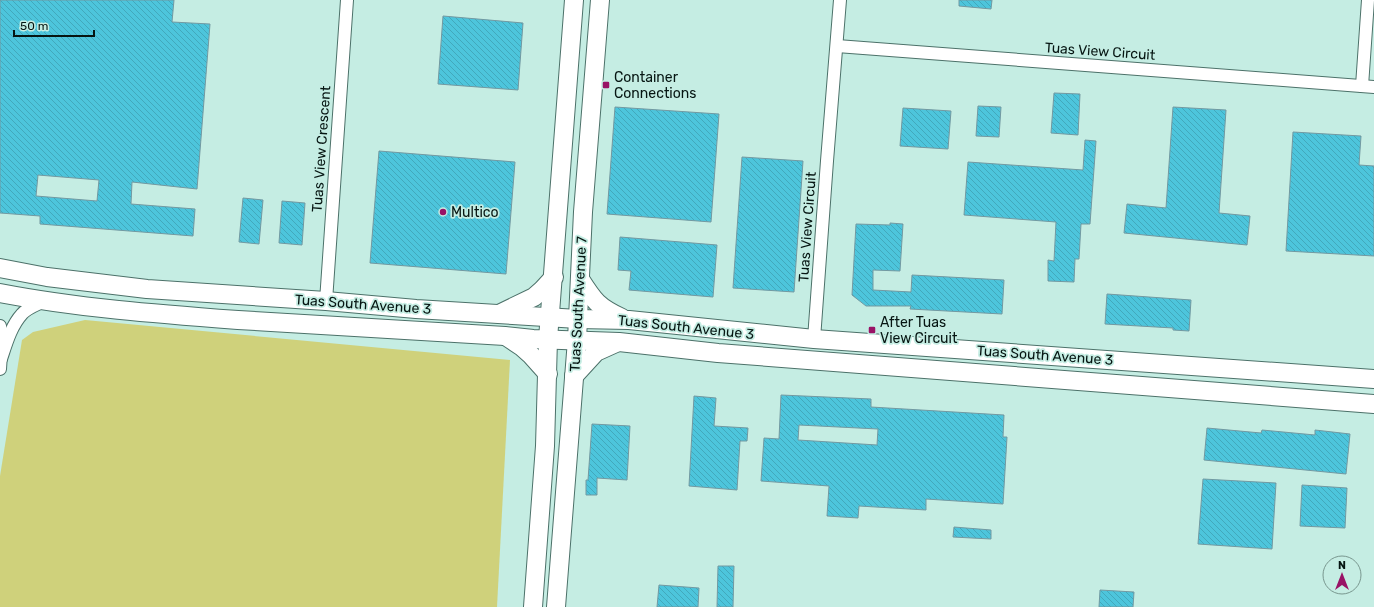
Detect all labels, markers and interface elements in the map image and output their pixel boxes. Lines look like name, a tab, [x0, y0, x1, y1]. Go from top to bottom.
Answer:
scale bar	[14, 12, 94, 38]
text: 50 m	[20, 19, 48, 33]
street label: Tuas View Circuit	[1044, 39, 1156, 64]
place label: Container Connections	[614, 69, 696, 102]
marker: Container Connections	[601, 80, 611, 90]
street label: Tuas View Crescent	[309, 85, 334, 213]
street label: Tuas View Circuit	[795, 171, 820, 283]
place label: Multico	[451, 204, 499, 221]
marker: Multico	[438, 207, 448, 217]
street label: Tuas South Avenue 7	[566, 236, 591, 372]
street label: Tuas South Avenue 3	[294, 291, 432, 318]
street label: Tuas South Avenue 3	[617, 312, 755, 343]
place label: After Tuas View Circuit	[880, 314, 958, 347]
marker: After Tuas View Circuit	[867, 325, 877, 335]
street label: Tuas South Avenue 3	[976, 342, 1114, 369]
north arrow	[1322, 555, 1362, 595]
text: N	[1338, 559, 1346, 572]

